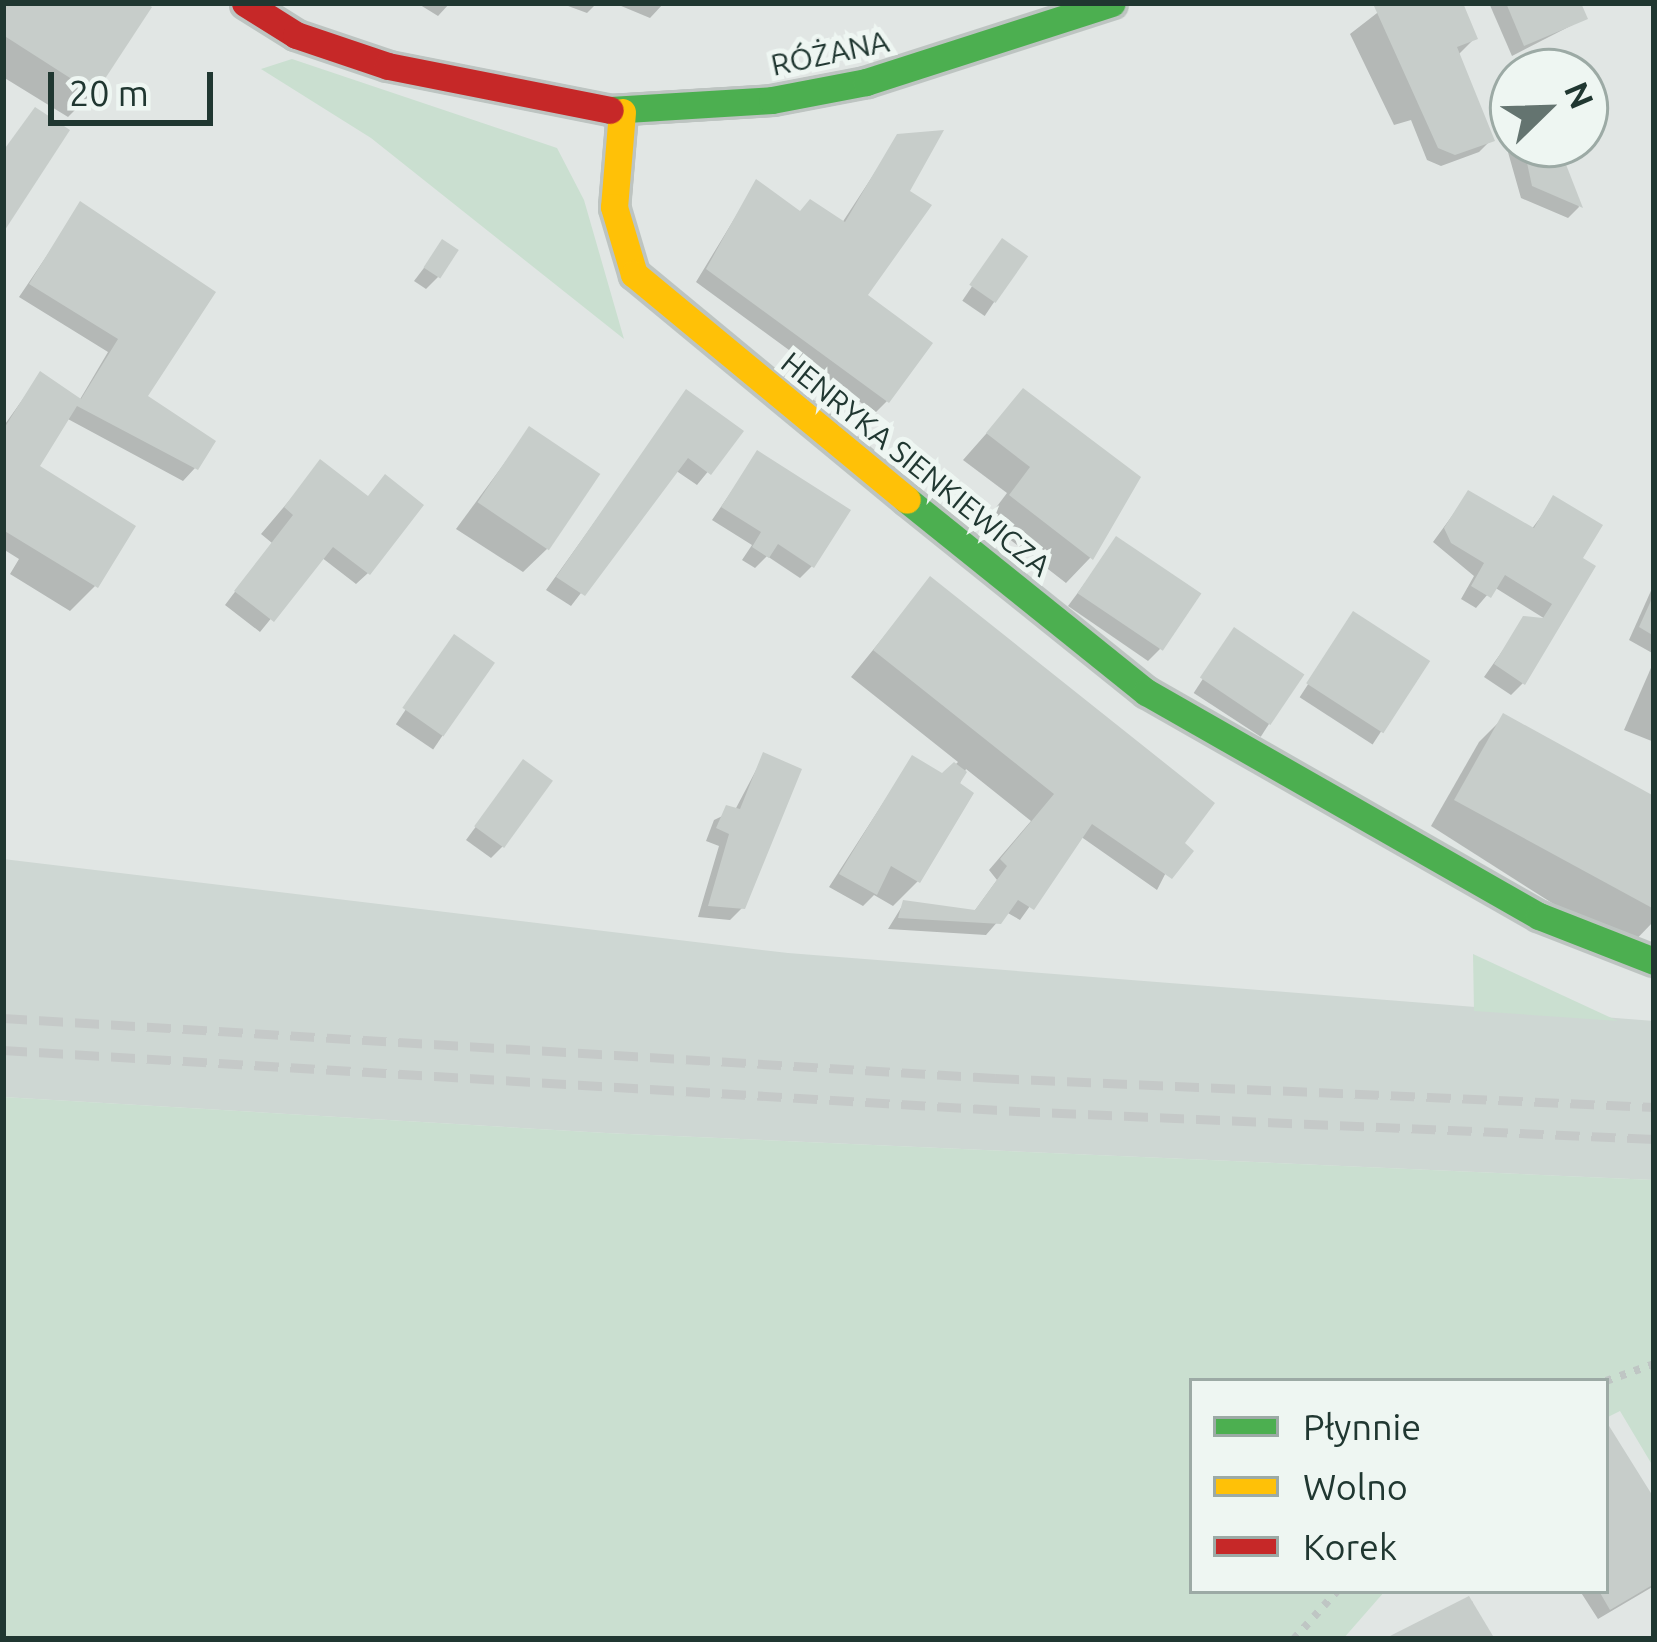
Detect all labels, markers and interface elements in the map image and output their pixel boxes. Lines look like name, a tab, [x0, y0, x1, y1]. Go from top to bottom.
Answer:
street label: RÓŻANA	[768, 23, 892, 83]
scale bar	[54, 48, 219, 122]
north arrow	[1489, 48, 1609, 168]
text: 20 m	[69, 72, 149, 113]
text: N	[1558, 76, 1602, 113]
street label: HENRYKA SIENKIEWICZA	[774, 344, 1058, 584]
legend	[1189, 1378, 1609, 1594]
text: Płynnie	[1303, 1406, 1421, 1447]
text: Wolno	[1303, 1466, 1408, 1507]
text: Korek	[1303, 1526, 1397, 1567]

